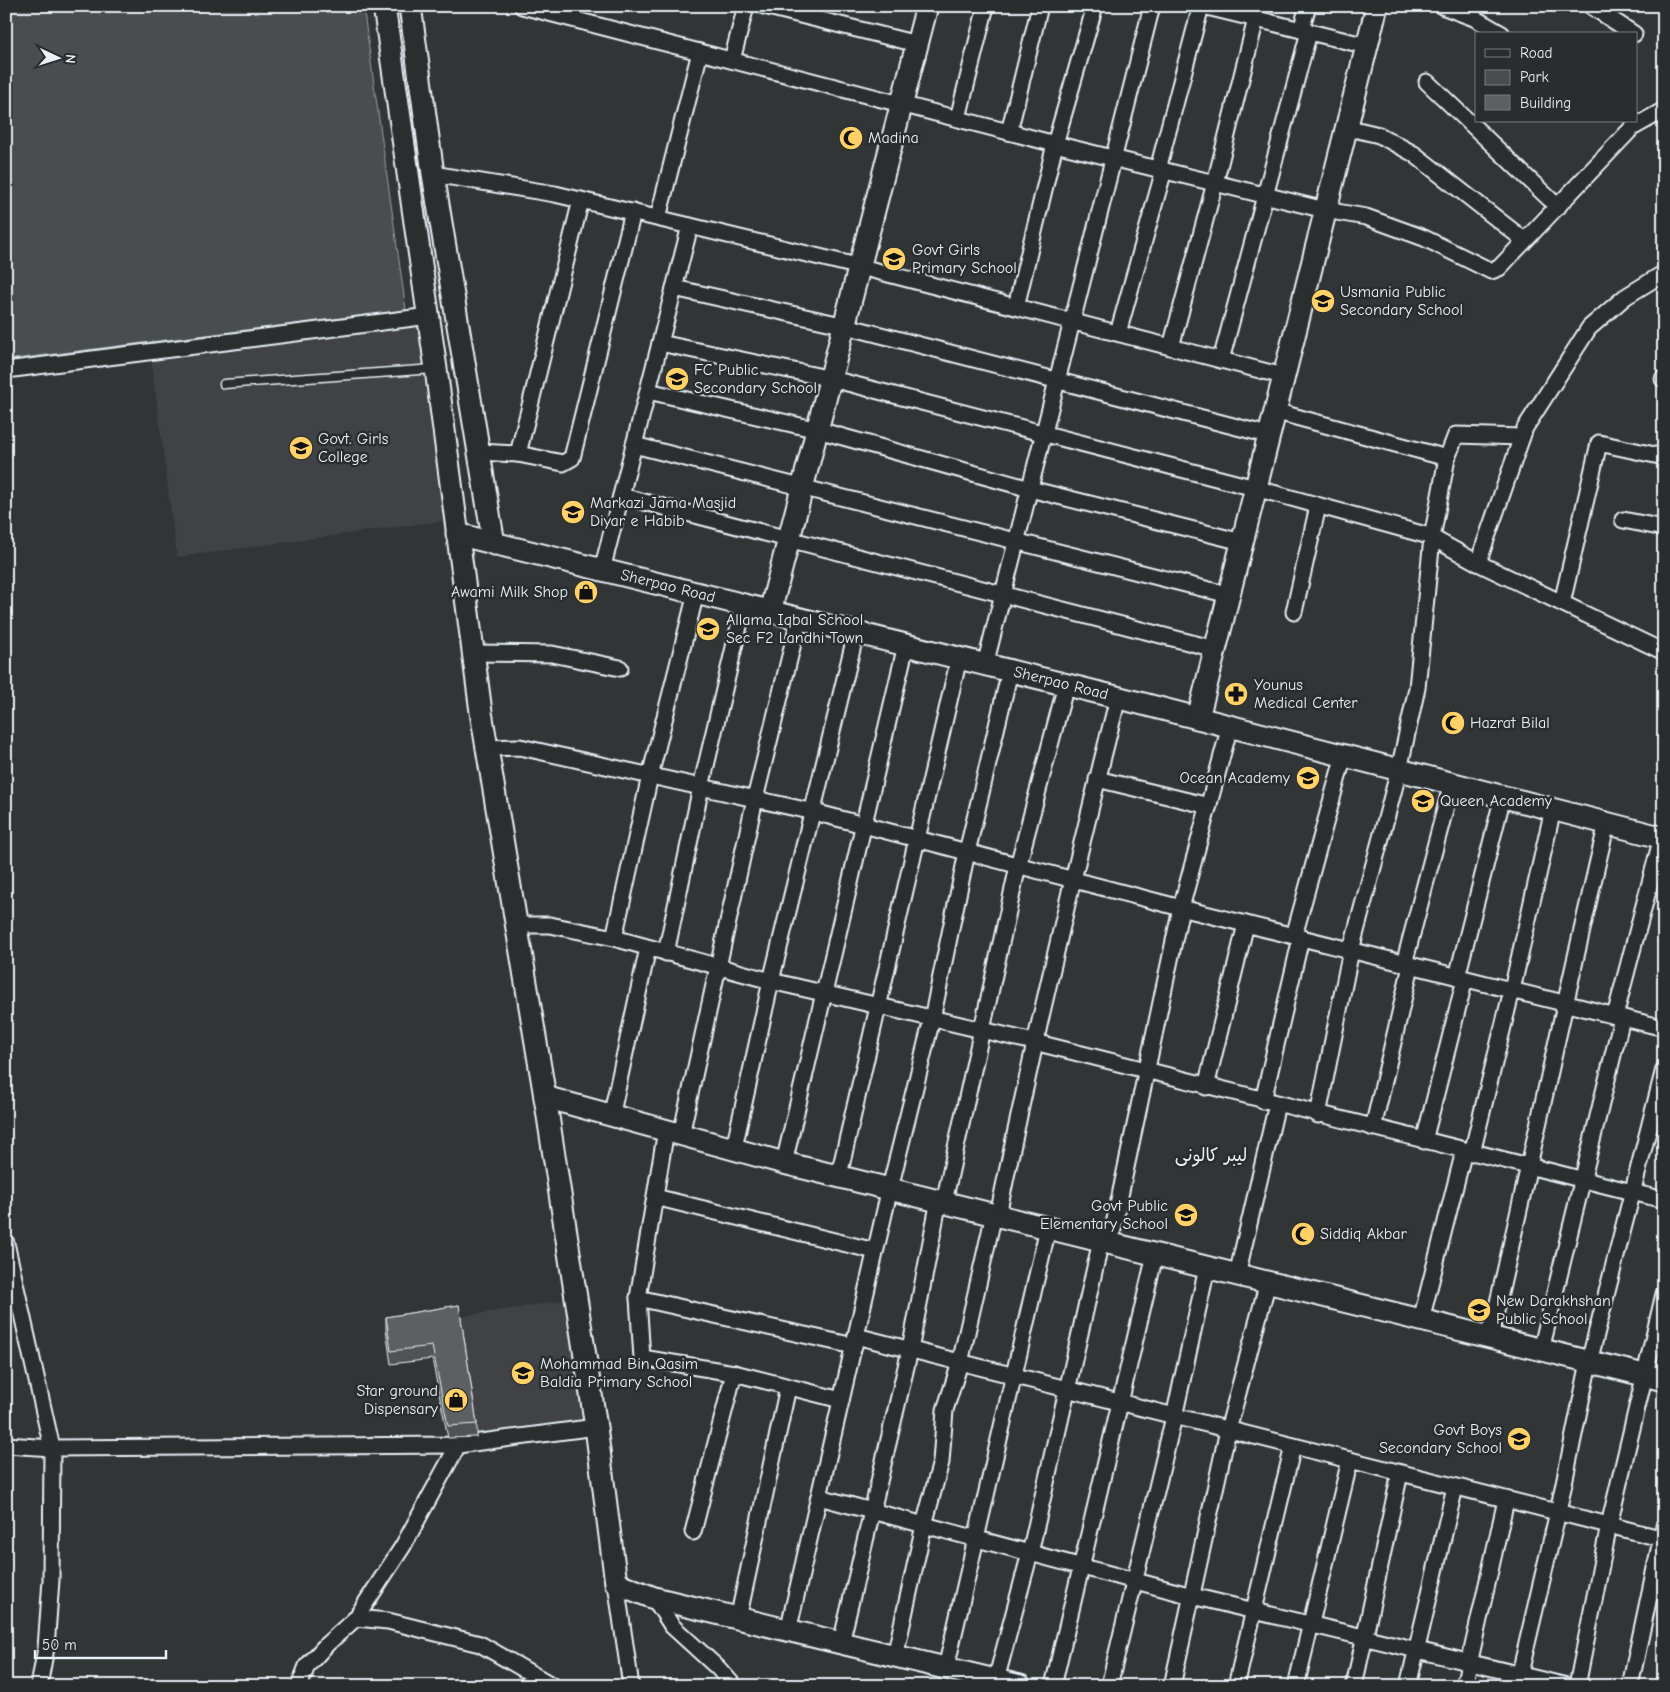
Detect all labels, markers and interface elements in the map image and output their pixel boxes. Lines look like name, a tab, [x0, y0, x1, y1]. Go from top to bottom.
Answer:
north arrow	[32, 32, 82, 82]
legend	[1475, 32, 1638, 122]
text: Road	[1520, 44, 1552, 62]
text: N	[62, 54, 79, 64]
text: Park	[1520, 68, 1549, 86]
text: Building	[1520, 94, 1571, 112]
mosque icon: Madina	[838, 125, 864, 151]
place label: Madina	[868, 129, 919, 147]
place label: Govt Girls Primary School	[912, 241, 1017, 277]
school or university icon: Govt Girls Primary School	[881, 246, 907, 272]
place label: Usmania Public Secondary School	[1340, 283, 1463, 319]
school or university icon: Usmania Public Secondary School	[1310, 288, 1336, 314]
place label: FC Public Secondary School	[694, 361, 817, 397]
school or university icon: FC Public Secondary School	[664, 366, 690, 392]
place label: Govt. Girls College	[318, 430, 389, 466]
school or university icon: Govt. Girls College	[288, 435, 314, 461]
place label: Markazi Jama Masjid Diyar e Habib	[590, 494, 736, 530]
school or university icon: Markazi Jama Masjid Diyar e Habib	[560, 499, 586, 525]
street label: Sherpao Road	[619, 566, 717, 606]
shop icon: Awami Milk Shop	[573, 579, 599, 605]
place label: Awami Milk Shop	[451, 583, 568, 601]
place label: Allama Iqbal School Sec F2 Landhi Town	[726, 611, 863, 647]
school or university icon: Allama Iqbal School Sec F2 Landhi Town	[695, 616, 721, 642]
street label: Sherpao Road	[1012, 663, 1110, 703]
place label: Younus Medical Center	[1254, 676, 1358, 712]
pharmacy icon: Younus Medical Center	[1223, 681, 1249, 707]
mosque icon: Hazrat Bilal	[1440, 710, 1466, 736]
place label: Hazrat Bilal	[1470, 714, 1550, 732]
school or university icon: Ocean Academy	[1295, 765, 1321, 791]
place label: Ocean Academy	[1179, 769, 1291, 787]
school or university icon: Queen Academy	[1410, 788, 1436, 814]
place label: Queen Academy	[1440, 792, 1553, 810]
district label: لیبر کالونی	[1175, 1145, 1247, 1167]
place label: Govt Public Elementary School	[1040, 1197, 1168, 1233]
school or university icon: Govt Public Elementary School	[1173, 1202, 1199, 1228]
mosque icon: Siddiq Akbar	[1290, 1221, 1316, 1247]
place label: Siddiq Akbar	[1320, 1225, 1408, 1243]
place label: New Darakhshan Public School	[1496, 1292, 1611, 1328]
school or university icon: New Darakhshan Public School	[1466, 1297, 1492, 1323]
place label: Mohammad Bin Qasim Baldia Primary School	[540, 1355, 698, 1391]
school or university icon: Mohammad Bin Qasim Baldia Primary School	[510, 1360, 536, 1386]
place label: Star ground Dispensary	[357, 1382, 439, 1418]
shop icon: Star ground Dispensary	[443, 1387, 469, 1413]
place label: Govt Boys Secondary School	[1379, 1421, 1502, 1457]
school or university icon: Govt Boys Secondary School	[1506, 1426, 1532, 1452]
scale bar	[35, 1627, 166, 1659]
text: 50 m	[42, 1636, 77, 1654]

